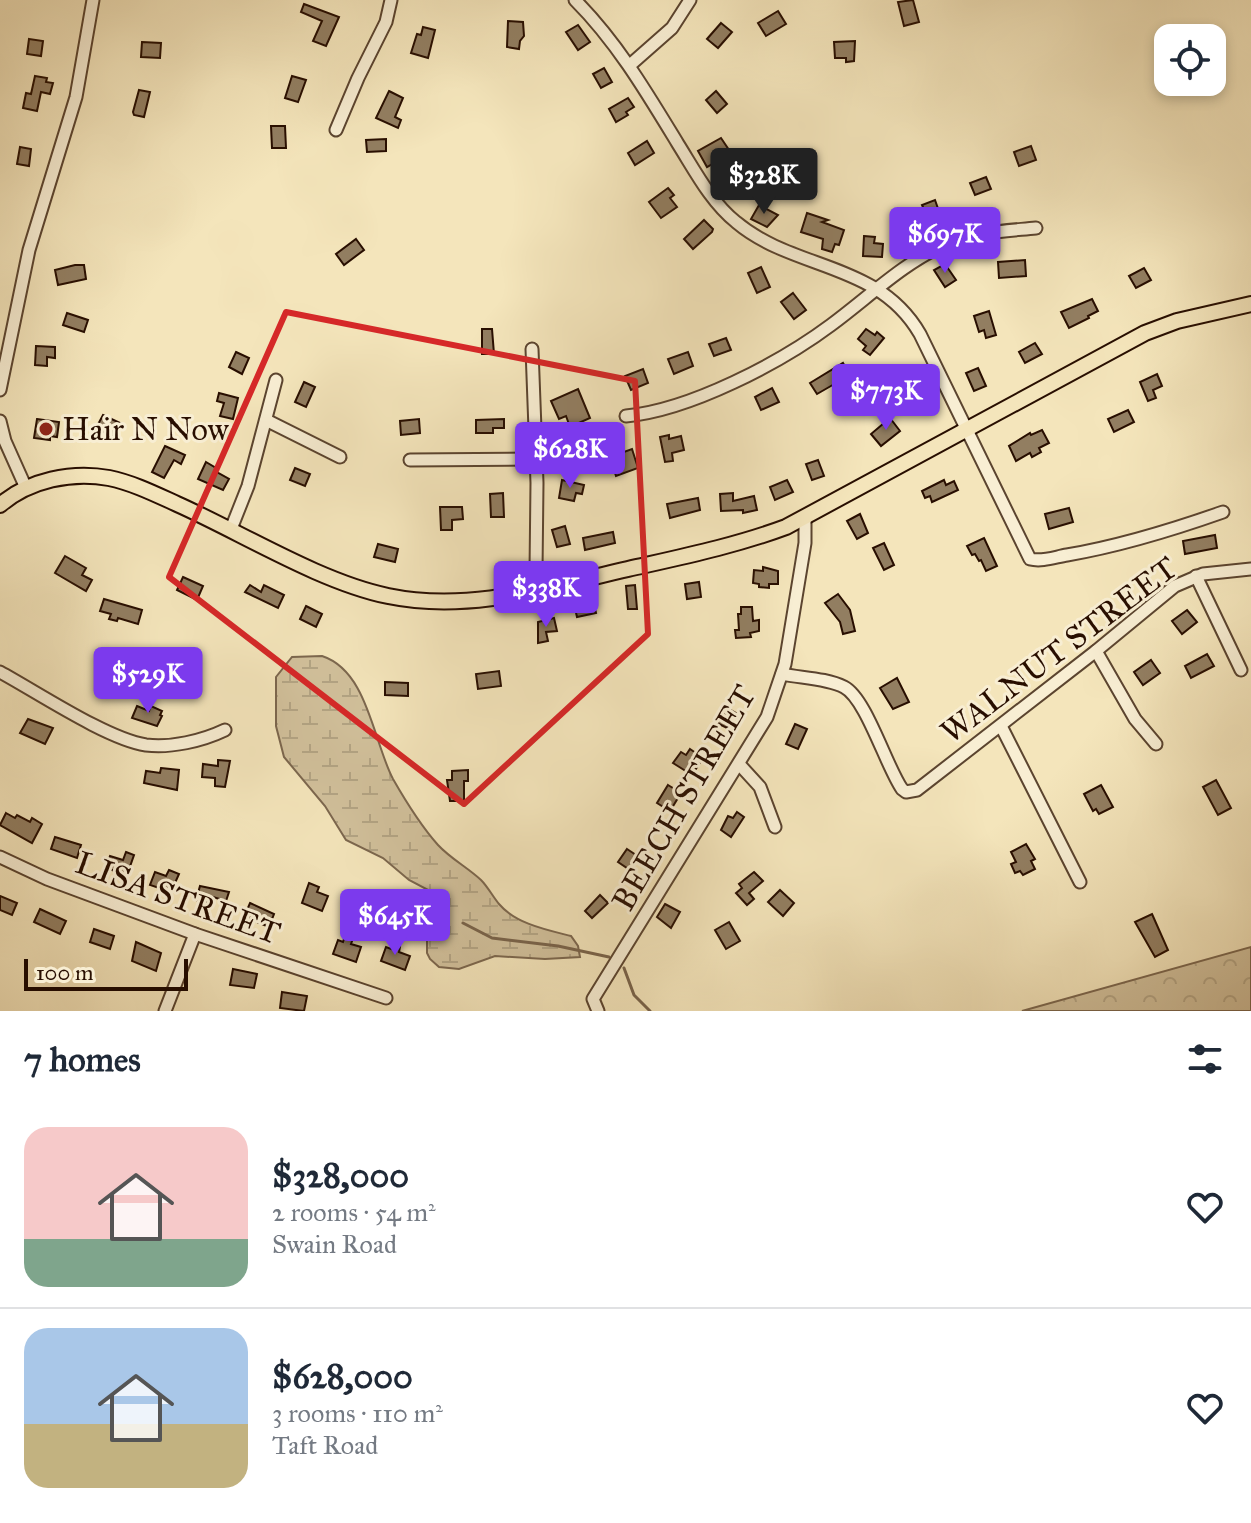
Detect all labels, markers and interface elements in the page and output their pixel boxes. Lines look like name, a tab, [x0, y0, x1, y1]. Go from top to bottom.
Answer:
map controls	[1154, 24, 1226, 96]
button: locate	[1154, 24, 1226, 96]
pin: $328K	[708, 148, 820, 216]
text: $328K	[728, 158, 800, 190]
pin: $697K	[889, 207, 1001, 275]
text: $697K	[907, 217, 983, 249]
pin: $773K	[830, 364, 942, 432]
text: $773K	[850, 374, 922, 406]
place label: Hair N Now	[62, 410, 230, 449]
marker: Hair N Now	[37, 420, 55, 438]
pin: $628K	[514, 422, 626, 490]
text: $628K	[533, 432, 607, 464]
street label: WALNUT STREET	[933, 548, 1185, 752]
pin: $338K	[490, 561, 602, 629]
text: $338K	[512, 571, 580, 603]
pin: $529K	[92, 647, 204, 715]
text: $529K	[112, 657, 184, 689]
street label: BEECH STREET	[604, 678, 764, 918]
street label: LISA STREET	[70, 843, 286, 953]
pin: $645K	[339, 889, 451, 957]
text: $645K	[358, 899, 432, 931]
scale bar	[24, 955, 188, 991]
text: 100 m	[36, 959, 93, 986]
icon: filters	[1183, 1037, 1227, 1081]
text: 7 homes	[24, 1039, 141, 1080]
text: $328,000	[272, 1155, 409, 1196]
icon: home	[88, 1159, 184, 1255]
icon: heart	[1183, 1185, 1227, 1229]
text: 2 rooms · 54 m²	[272, 1196, 436, 1228]
text: Swain Road	[272, 1228, 397, 1260]
text: $628,000	[272, 1356, 413, 1397]
icon: home	[88, 1360, 184, 1456]
icon: heart	[1183, 1386, 1227, 1430]
text: 3 rooms · 110 m²	[272, 1397, 443, 1429]
text: Taft Road	[272, 1429, 378, 1461]

